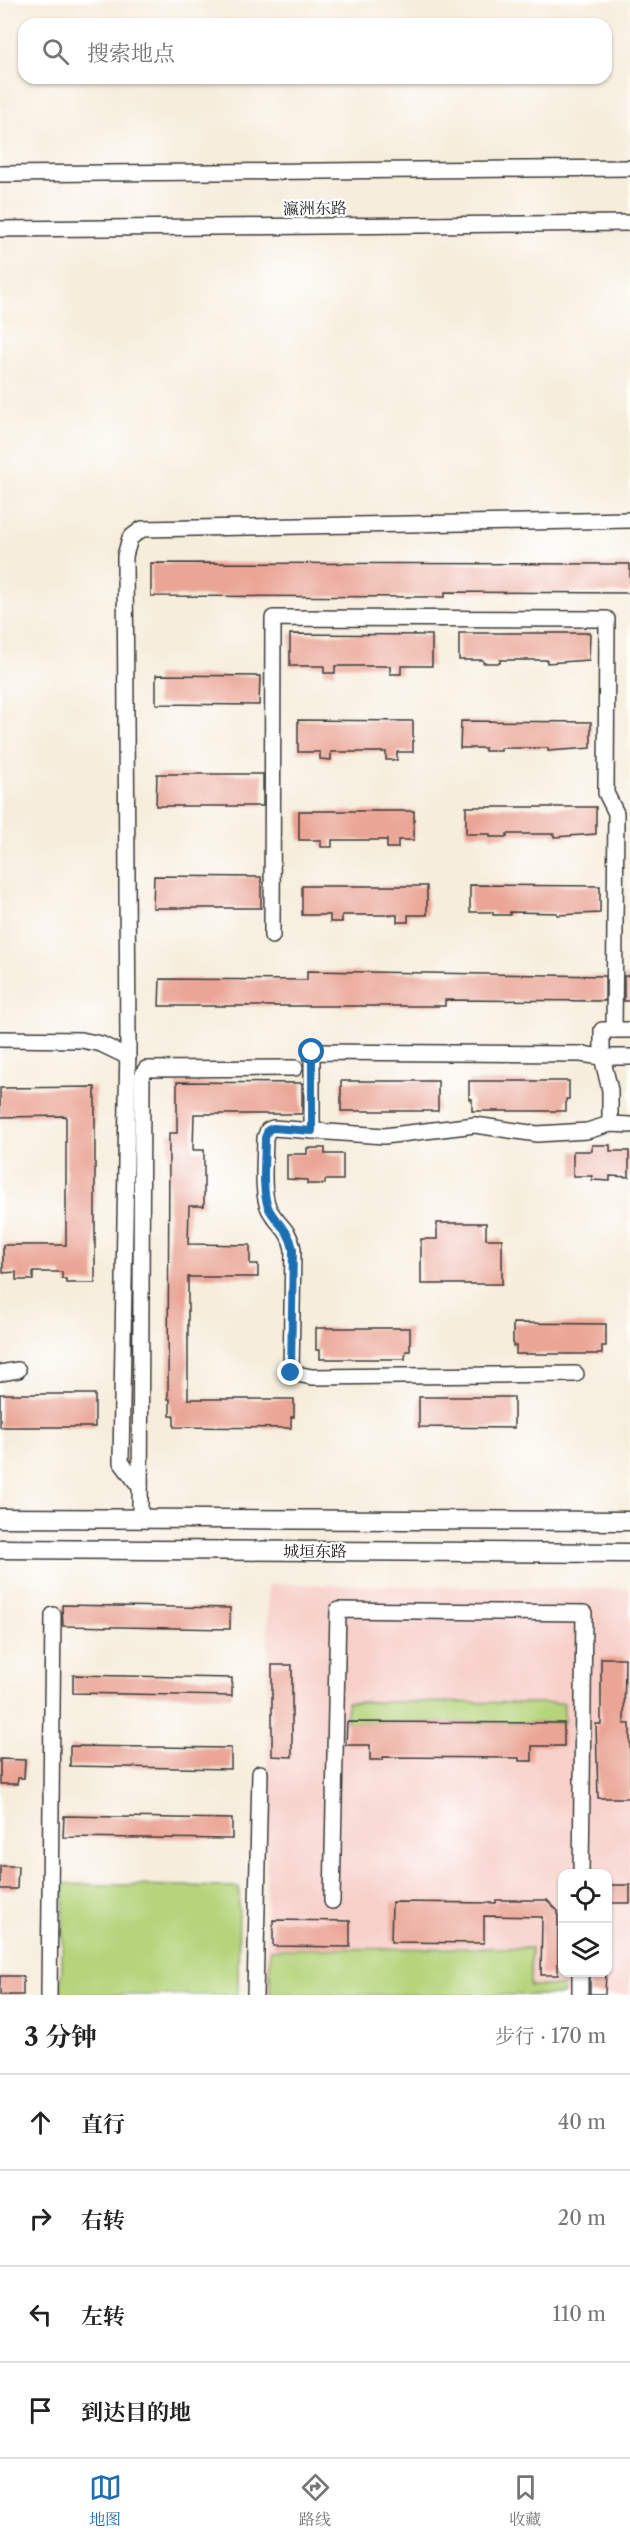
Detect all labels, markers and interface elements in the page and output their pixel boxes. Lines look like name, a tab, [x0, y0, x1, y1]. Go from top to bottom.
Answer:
search box	[18, 18, 612, 84]
icon: search	[39, 35, 72, 68]
text: 搜索地点	[87, 40, 175, 67]
street label: 瀛洲东路	[283, 197, 347, 219]
route start	[298, 1038, 324, 1064]
route end	[277, 1359, 303, 1385]
street label: 城垣东路	[283, 1541, 347, 1561]
map controls	[558, 1869, 612, 1977]
button: locate	[558, 1869, 612, 1923]
button: layers	[558, 1923, 612, 1977]
text: 3 分钟	[24, 2021, 97, 2053]
text: 步行 · 170 m	[495, 2024, 606, 2048]
icon: ahead	[24, 2106, 57, 2139]
text: 40 m	[558, 2110, 606, 2134]
text: 直行	[81, 2111, 125, 2138]
icon: right	[24, 2202, 57, 2235]
text: 20 m	[558, 2206, 606, 2230]
text: 右转	[81, 2207, 125, 2234]
icon: left	[24, 2298, 57, 2331]
text: 110 m	[553, 2302, 606, 2326]
text: 左转	[81, 2303, 125, 2330]
icon: arrive	[24, 2394, 57, 2427]
text: 到达目的地	[81, 2399, 191, 2426]
tab: 地图	[89, 2471, 122, 2530]
tab: 路线	[299, 2471, 332, 2530]
tab: 收藏	[509, 2471, 542, 2530]

